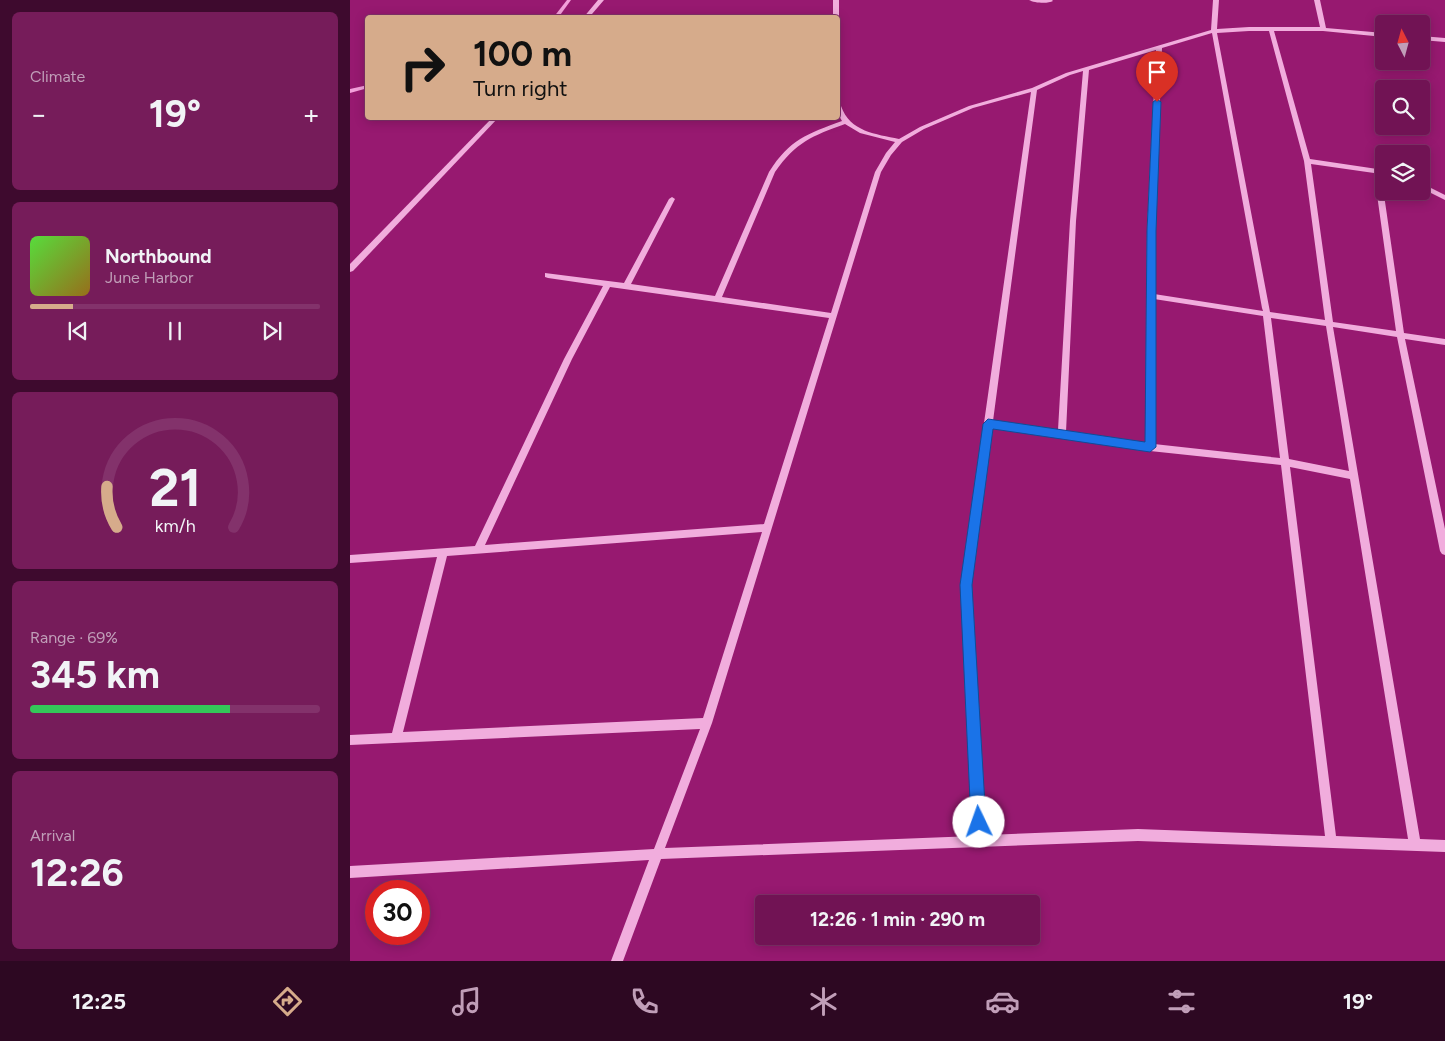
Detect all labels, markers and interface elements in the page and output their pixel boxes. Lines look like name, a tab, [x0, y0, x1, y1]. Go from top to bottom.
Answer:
north arrow	[1375, 15, 1430, 70]
map controls	[1375, 15, 1430, 200]
text: 100 m	[473, 33, 572, 75]
icon: right	[390, 35, 455, 100]
pin	[1136, 51, 1178, 102]
icon: arrive	[1143, 58, 1171, 86]
text: Climate	[30, 67, 85, 86]
text: Turn right	[473, 75, 568, 102]
button: search	[1375, 80, 1430, 135]
text: 19°	[149, 91, 201, 137]
text: −	[30, 97, 47, 131]
text: +	[303, 97, 320, 131]
button: layers	[1375, 145, 1430, 200]
text: Northbound	[105, 245, 212, 268]
text: June Harbor	[105, 268, 193, 287]
icon: previous	[64, 317, 92, 345]
icon: pause	[161, 317, 189, 345]
icon: next	[258, 317, 286, 345]
text: 21	[149, 457, 201, 519]
text: km/h	[155, 515, 195, 536]
text: Range · 69%	[30, 628, 118, 647]
text: 345 km	[30, 652, 160, 698]
position arrow	[952, 795, 1004, 847]
text: Arrival	[30, 826, 75, 845]
text: 12:26	[30, 850, 124, 896]
speed limit sign: 30	[365, 880, 430, 945]
text: 12:26 · 1 min · 290 m	[810, 908, 985, 931]
icon: directions	[270, 984, 305, 1019]
icon: music	[449, 984, 484, 1019]
icon: phone	[627, 984, 662, 1019]
icon: climate	[806, 984, 841, 1019]
icon: car	[985, 984, 1020, 1019]
icon: filters	[1164, 984, 1199, 1019]
text: 12:25	[72, 988, 126, 1015]
text: 19°	[1343, 988, 1373, 1015]

